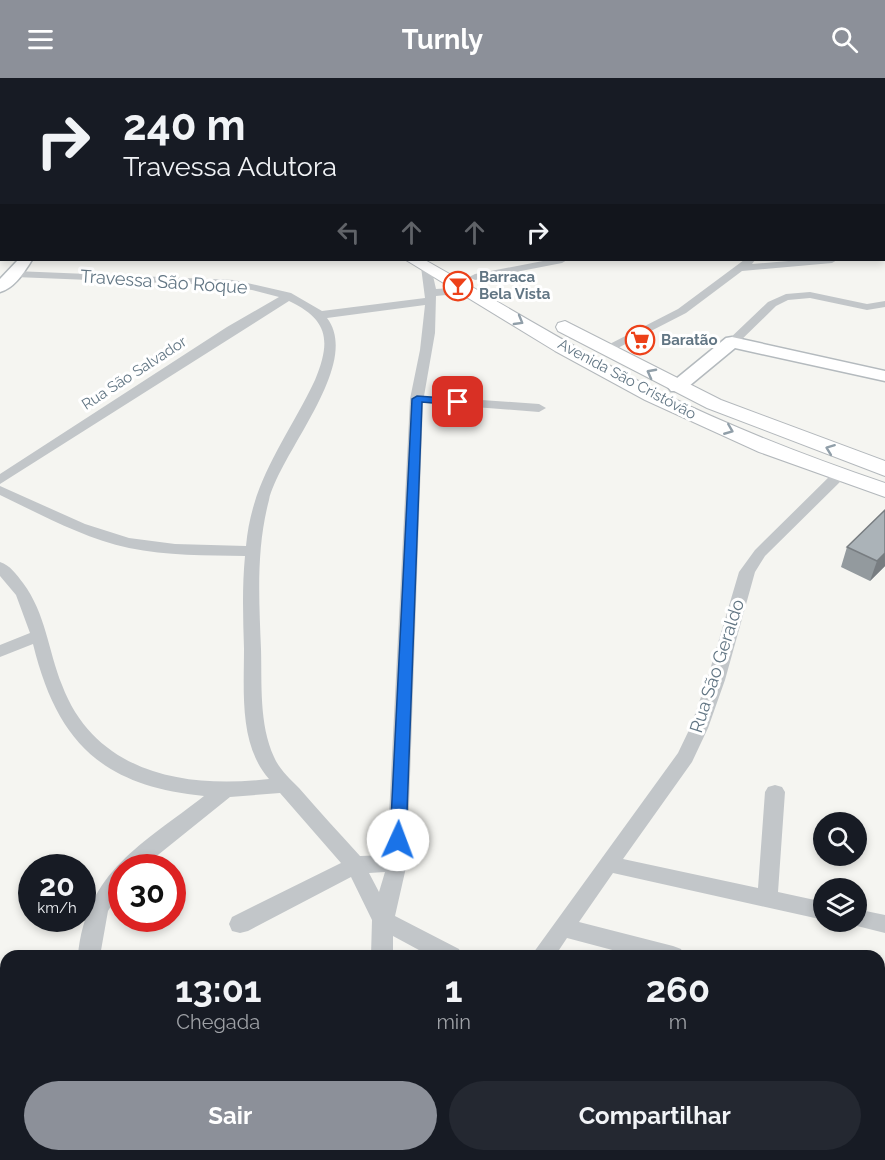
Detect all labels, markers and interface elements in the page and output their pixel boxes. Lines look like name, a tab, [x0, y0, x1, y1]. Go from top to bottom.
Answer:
icon: menu	[24, 23, 57, 56]
icon: search	[828, 23, 861, 56]
text: Turnly	[402, 24, 483, 55]
text: 240 m	[123, 101, 246, 150]
icon: right	[24, 102, 102, 180]
text: Travessa Adutora	[123, 151, 337, 182]
icon: left	[332, 216, 365, 249]
icon: ahead	[395, 216, 428, 249]
icon: ahead	[458, 216, 491, 249]
icon: right	[521, 216, 554, 249]
street label: Travessa São Roque	[80, 265, 249, 298]
place label: Barraca Bela Vista	[479, 268, 551, 303]
bar icon: Barraca Bela Vista	[442, 270, 474, 302]
one-way arrow	[513, 313, 523, 325]
supermarket icon: Baratão	[624, 324, 656, 356]
place label: Baratão	[661, 331, 718, 349]
street label: Rua São Salvador	[78, 332, 190, 414]
street label: Avenida São Cristóvão	[555, 335, 699, 423]
one-way arrow	[647, 369, 657, 380]
pin	[432, 376, 483, 427]
icon: arrive	[441, 385, 474, 418]
one-way arrow	[723, 423, 734, 435]
one-way arrow	[825, 444, 836, 457]
street label: Rua São Geraldo	[685, 596, 748, 735]
position arrow	[366, 808, 430, 872]
map controls	[813, 812, 867, 932]
button: search	[813, 812, 867, 866]
speed limit sign: 30	[108, 854, 186, 932]
text: 20	[39, 868, 75, 903]
button: layers	[813, 878, 867, 932]
text: km/h	[37, 899, 77, 917]
text: 13:01	[175, 968, 262, 1010]
text: 1	[445, 968, 463, 1010]
text: 260	[646, 968, 710, 1010]
text: Chegada	[176, 1010, 260, 1034]
text: min	[436, 1010, 471, 1034]
text: m	[669, 1010, 687, 1034]
button: Sair	[24, 1081, 437, 1150]
button: Compartilhar	[449, 1081, 861, 1150]

